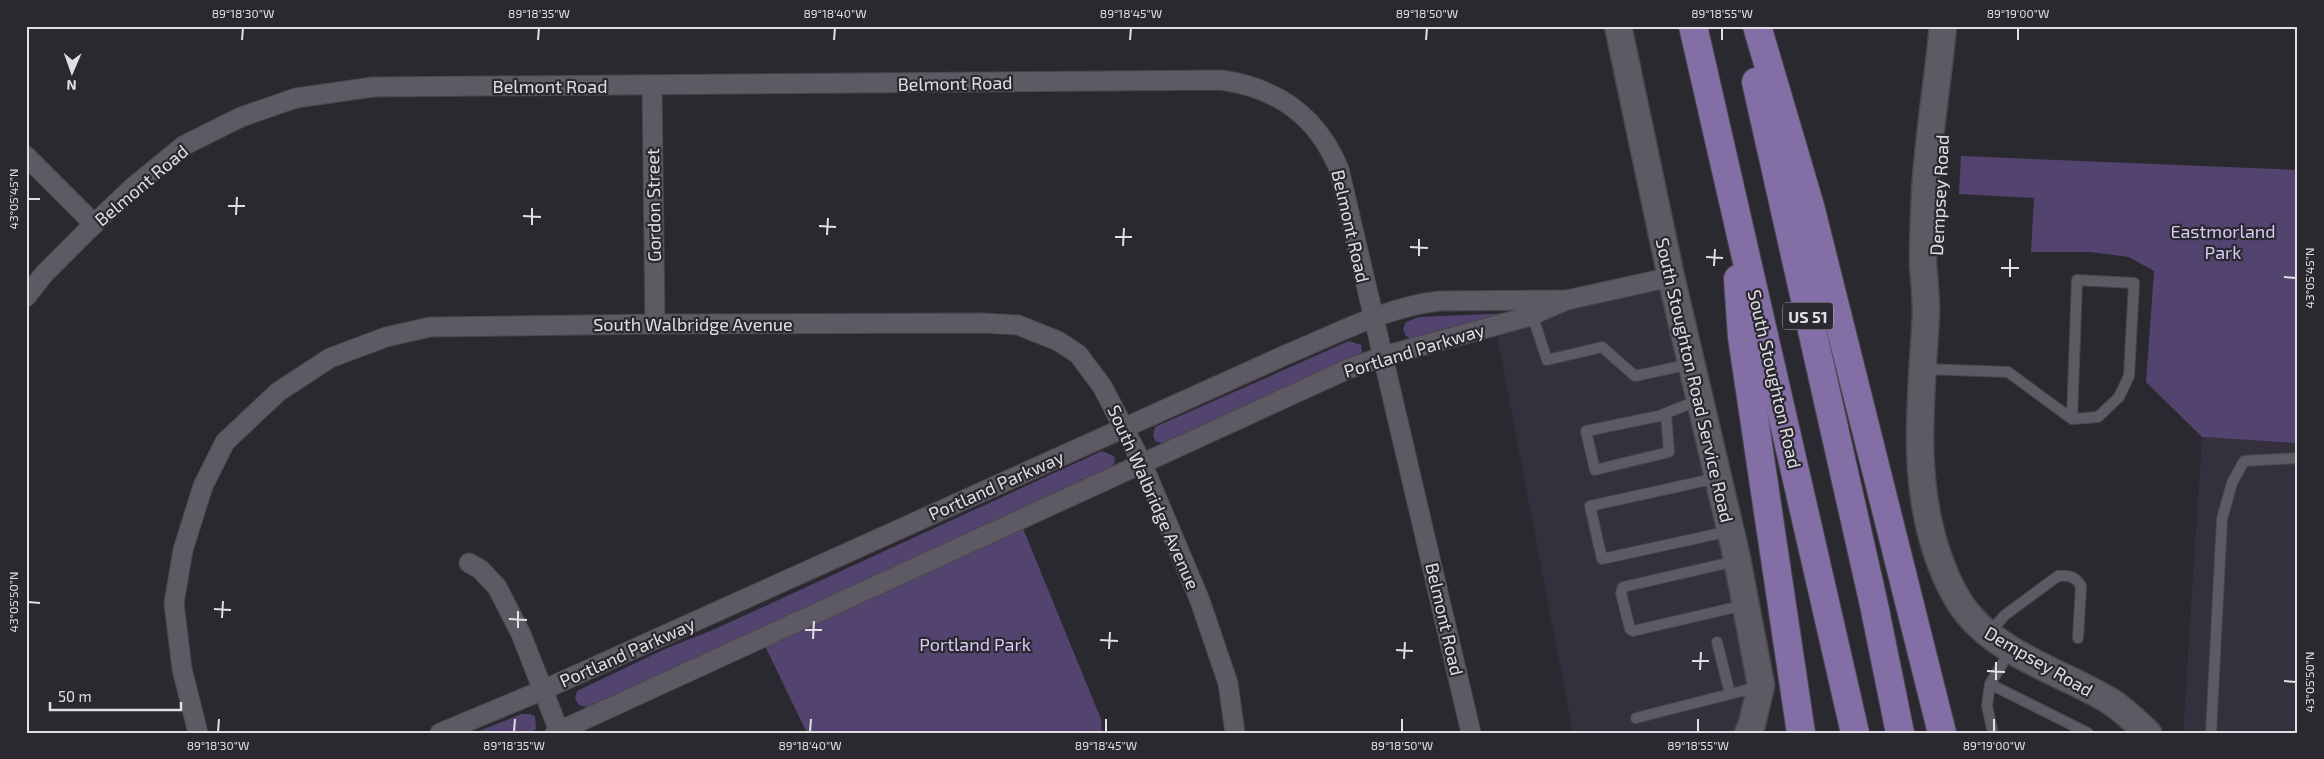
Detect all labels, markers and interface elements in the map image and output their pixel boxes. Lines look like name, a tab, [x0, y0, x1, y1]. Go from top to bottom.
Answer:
text: 89°18'30"W	[212, 6, 274, 20]
text: 89°18'35"W	[508, 6, 570, 20]
text: 89°18'40"W	[803, 6, 867, 20]
text: 89°18'45"W	[1100, 6, 1162, 20]
text: 89°18'50"W	[1396, 6, 1458, 20]
text: 89°18'55"W	[1691, 6, 1753, 20]
text: 89°19'00"W	[1987, 6, 2049, 20]
north arrow	[48, 48, 98, 98]
street label: Belmont Road	[897, 71, 1013, 95]
street label: Belmont Road	[493, 75, 607, 97]
text: N	[66, 77, 77, 94]
street label: Dempsey Road	[1925, 134, 1953, 256]
street label: Belmont Road	[90, 140, 192, 230]
street label: Gordon Street	[641, 148, 665, 262]
street label: Belmont Road	[1327, 168, 1375, 284]
text: 43°05'45"N	[6, 169, 20, 229]
park label: Eastmorland Park	[2170, 220, 2276, 263]
street label: South Stoughton Road Service Road	[1651, 235, 1739, 525]
text: 43°05'45"N	[2302, 248, 2316, 308]
street label: South Stoughton Road	[1744, 287, 1806, 471]
road number: US 51	[1783, 302, 1833, 330]
street label: South Walbridge Avenue	[593, 313, 793, 335]
street label: Portland Parkway	[1341, 318, 1487, 382]
street label: South Walbridge Avenue	[1103, 401, 1205, 593]
street label: Portland Parkway	[925, 445, 1068, 525]
street label: Belmont Road	[1421, 561, 1469, 677]
text: 43°05'50"N	[6, 572, 20, 632]
street label: Portland Parkway	[556, 612, 699, 692]
street label: Dempsey Road	[1981, 621, 2097, 701]
park label: Portland Park	[919, 633, 1031, 655]
text: 43°05'50"N	[2302, 652, 2316, 712]
scale bar	[50, 679, 181, 711]
text: 50 m	[58, 687, 92, 705]
text: 89°18'30"W	[187, 738, 249, 752]
text: 89°18'35"W	[483, 738, 545, 752]
text: 89°18'40"W	[778, 738, 842, 752]
text: 89°18'45"W	[1075, 738, 1137, 752]
text: 89°18'50"W	[1371, 738, 1433, 752]
text: 89°18'55"W	[1667, 738, 1729, 752]
text: 89°19'00"W	[1963, 738, 2025, 752]

